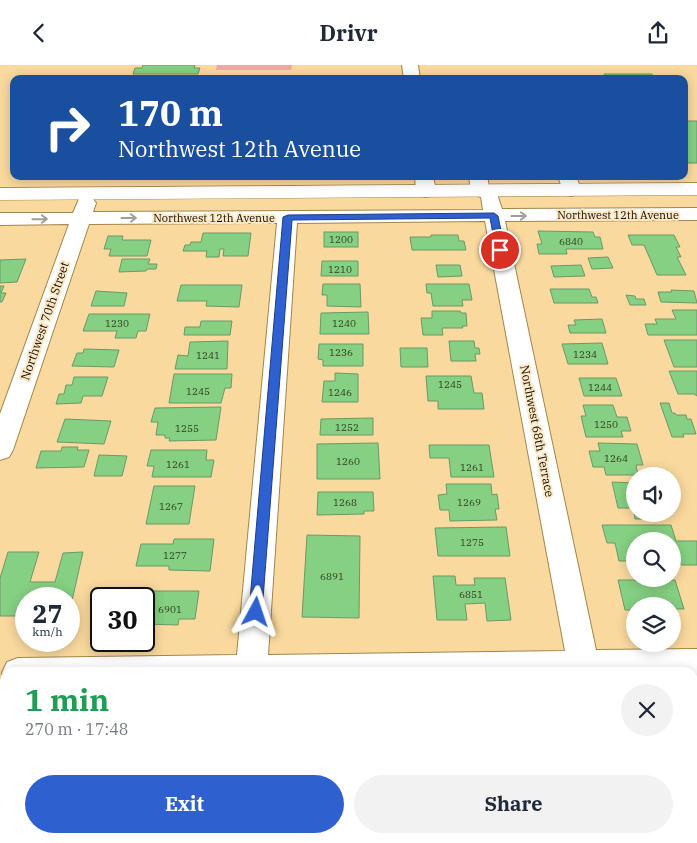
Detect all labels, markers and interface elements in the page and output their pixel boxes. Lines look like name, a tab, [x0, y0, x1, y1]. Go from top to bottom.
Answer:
text: Drivr	[319, 18, 378, 47]
icon: back	[25, 19, 53, 47]
icon: share	[644, 19, 672, 47]
text: 170 m	[118, 90, 223, 136]
icon: right	[35, 95, 100, 160]
text: Northwest 12th Avenue	[118, 134, 361, 163]
street label: Northwest 12th Avenue	[557, 208, 679, 222]
street label: Northwest 12th Avenue	[153, 211, 275, 225]
one-way arrow	[511, 211, 527, 220]
one-way arrow	[121, 213, 137, 223]
one-way arrow	[32, 214, 48, 223]
pin	[479, 229, 521, 271]
house number: 1200	[329, 233, 353, 246]
house number: 6840	[559, 235, 583, 248]
icon: arrive	[486, 236, 514, 264]
street label: Northwest 70th Street	[17, 260, 72, 382]
house number: 1210	[328, 263, 352, 276]
house number: 1230	[105, 317, 129, 330]
house number: 1240	[332, 317, 356, 330]
house number: 1236	[329, 346, 353, 359]
house number: 1234	[573, 348, 597, 361]
house number: 1241	[196, 349, 220, 362]
street label: Northwest 68th Terrace	[517, 364, 558, 498]
house number: 1245	[438, 378, 462, 391]
house number: 1244	[588, 381, 612, 394]
house number: 1245	[186, 385, 210, 398]
house number: 1246	[328, 386, 352, 399]
house number: 1250	[594, 418, 618, 431]
house number: 1252	[335, 421, 359, 434]
house number: 1255	[175, 422, 199, 435]
house number: 1264	[604, 452, 628, 465]
house number: 1260	[336, 455, 360, 468]
house number: 1261	[166, 458, 190, 471]
house number: 1261	[460, 461, 484, 474]
map controls	[626, 467, 681, 652]
button: sound	[626, 467, 681, 522]
house number: 1268	[333, 496, 357, 509]
house number: 1269	[457, 496, 481, 509]
house number: 1267	[159, 500, 183, 513]
button: search	[626, 532, 681, 587]
house number: 1275	[460, 536, 484, 549]
house number: 1277	[163, 549, 187, 562]
house number: 6891	[320, 570, 344, 583]
position arrow	[229, 585, 281, 637]
speed limit sign: 30	[90, 587, 155, 652]
house number: 6851	[459, 588, 483, 601]
text: 27	[32, 597, 63, 630]
button: layers	[626, 597, 681, 652]
house number: 6901	[158, 603, 182, 616]
text: km/h	[32, 624, 63, 639]
text: 1 min	[25, 680, 109, 719]
button: close	[621, 684, 673, 736]
text: 270 m · 17:48	[25, 719, 128, 739]
button: Exit	[25, 775, 344, 833]
button: Share	[354, 775, 673, 833]

